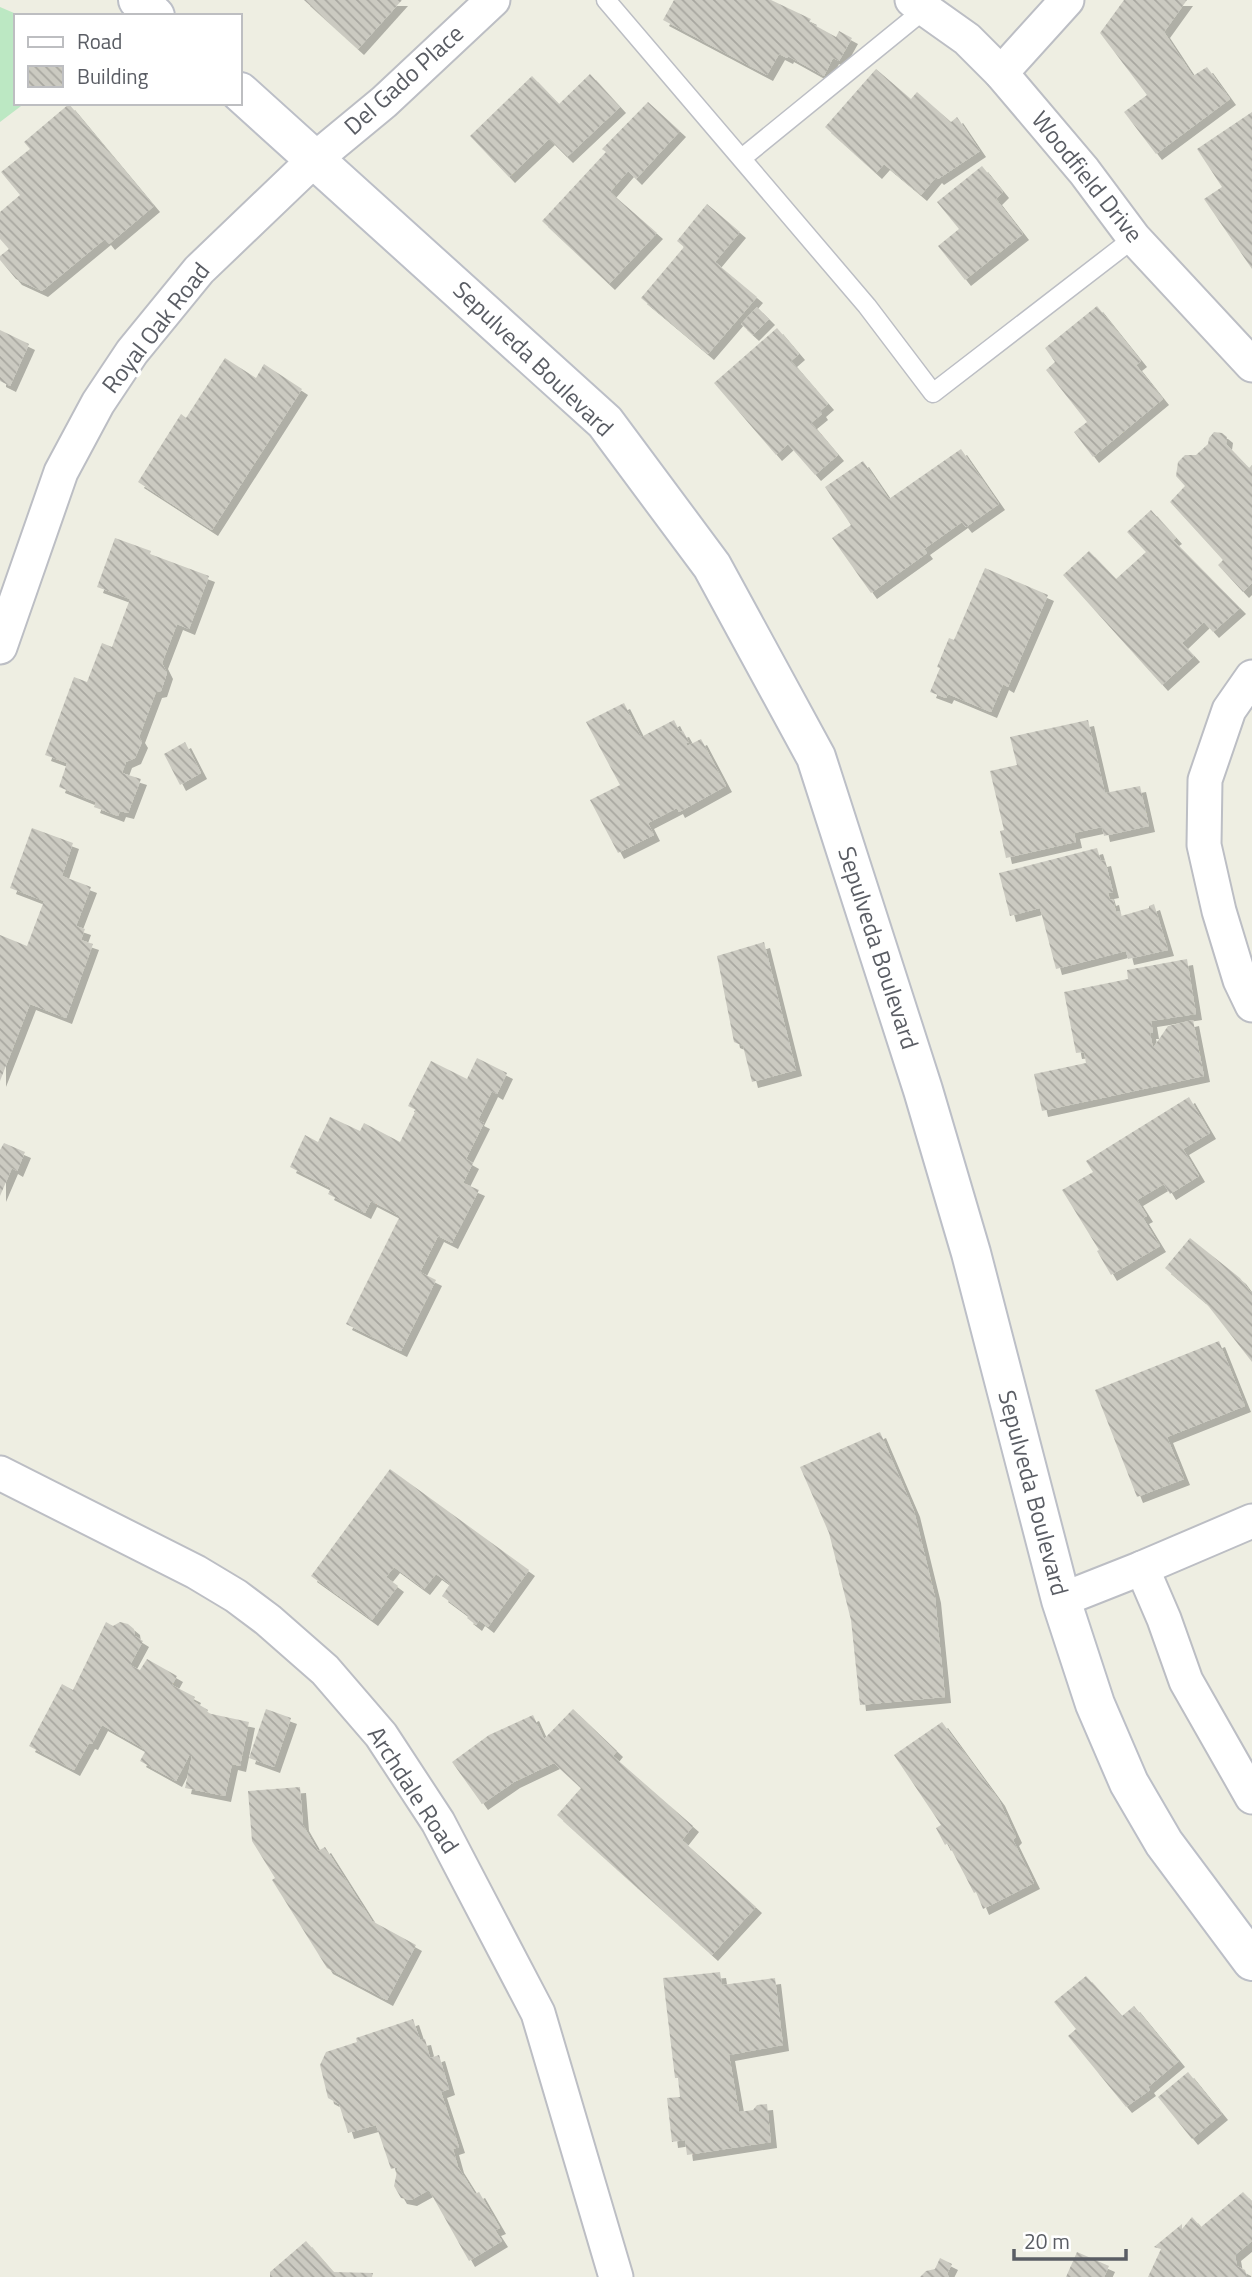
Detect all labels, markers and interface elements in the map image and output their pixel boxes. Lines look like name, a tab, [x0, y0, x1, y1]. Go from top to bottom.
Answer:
legend	[14, 14, 242, 105]
street label: Del Gado Place	[336, 16, 471, 143]
text: Road	[77, 25, 122, 57]
text: Building	[77, 60, 149, 92]
street label: Woodfield Drive	[1023, 103, 1152, 250]
street label: Royal Oak Road	[92, 254, 218, 401]
street label: Sepulveda Boulevard	[445, 272, 622, 445]
street label: Sepulveda Boulevard	[829, 842, 929, 1054]
street label: Sepulveda Boulevard	[989, 1386, 1079, 1599]
street label: Archdale Road	[359, 1719, 469, 1860]
scale bar	[1014, 2218, 1126, 2262]
text: 20 m	[1024, 2225, 1070, 2257]

